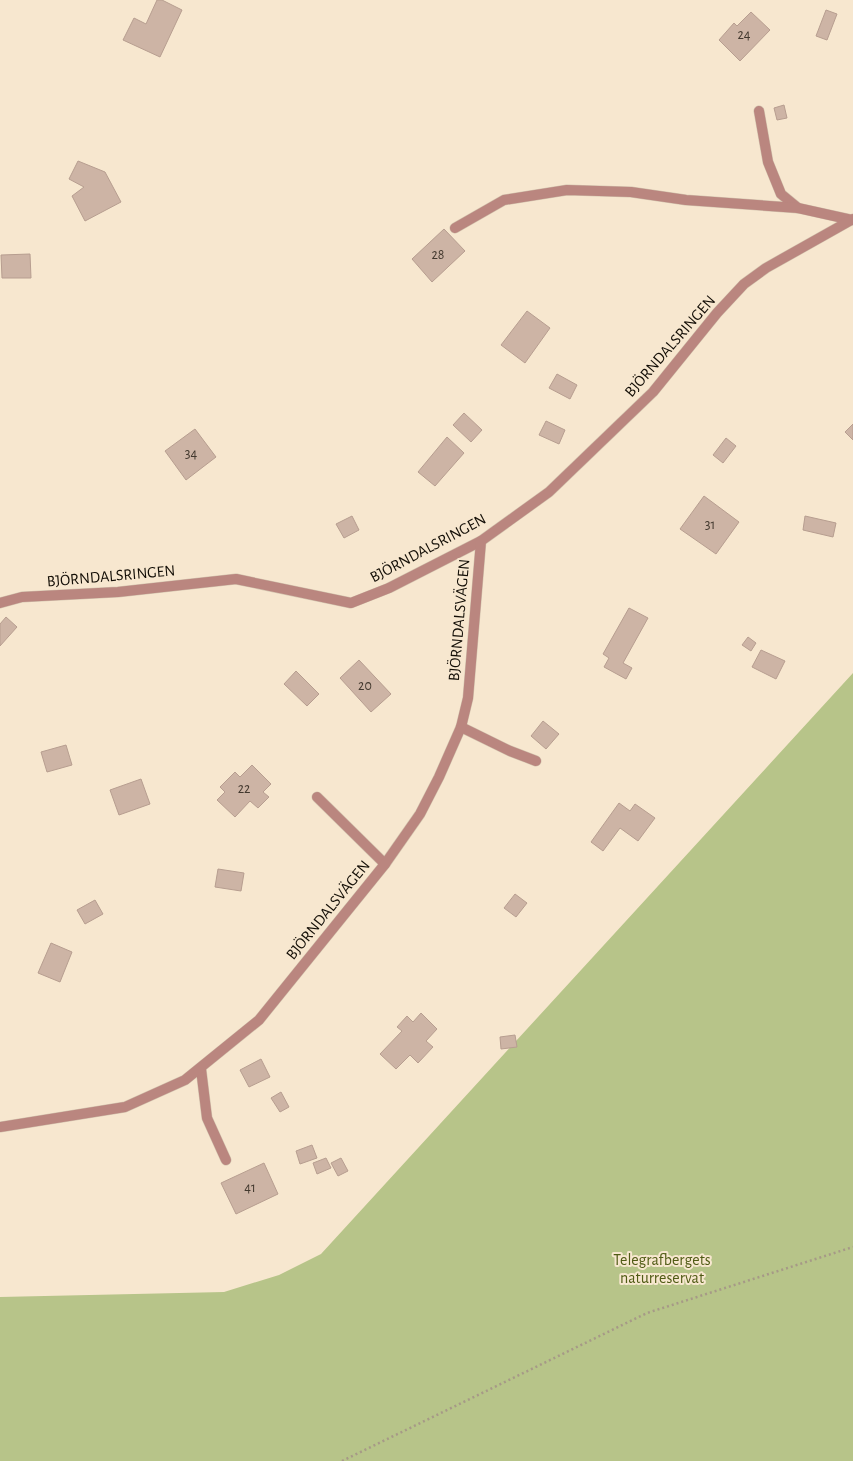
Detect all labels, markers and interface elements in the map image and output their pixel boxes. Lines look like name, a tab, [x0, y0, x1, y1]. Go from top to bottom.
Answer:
house number: 24	[737, 28, 751, 42]
house number: 28	[431, 248, 445, 262]
street label: BJÖRNDALSRINGEN	[620, 291, 718, 400]
house number: 34	[185, 447, 198, 461]
street label: BJÖRNDALSRINGEN	[366, 509, 489, 585]
house number: 31	[705, 518, 715, 532]
street label: BJÖRNDALSVÄGEN	[444, 558, 472, 682]
street label: BJÖRNDALSRINGEN	[46, 560, 176, 590]
house number: 20	[358, 679, 372, 693]
house number: 22	[238, 782, 250, 796]
street label: BJÖRNDALSVÄGEN	[282, 856, 373, 963]
house number: 41	[244, 1181, 256, 1195]
park label: Telegrafbergets naturreservat	[613, 1252, 711, 1286]

